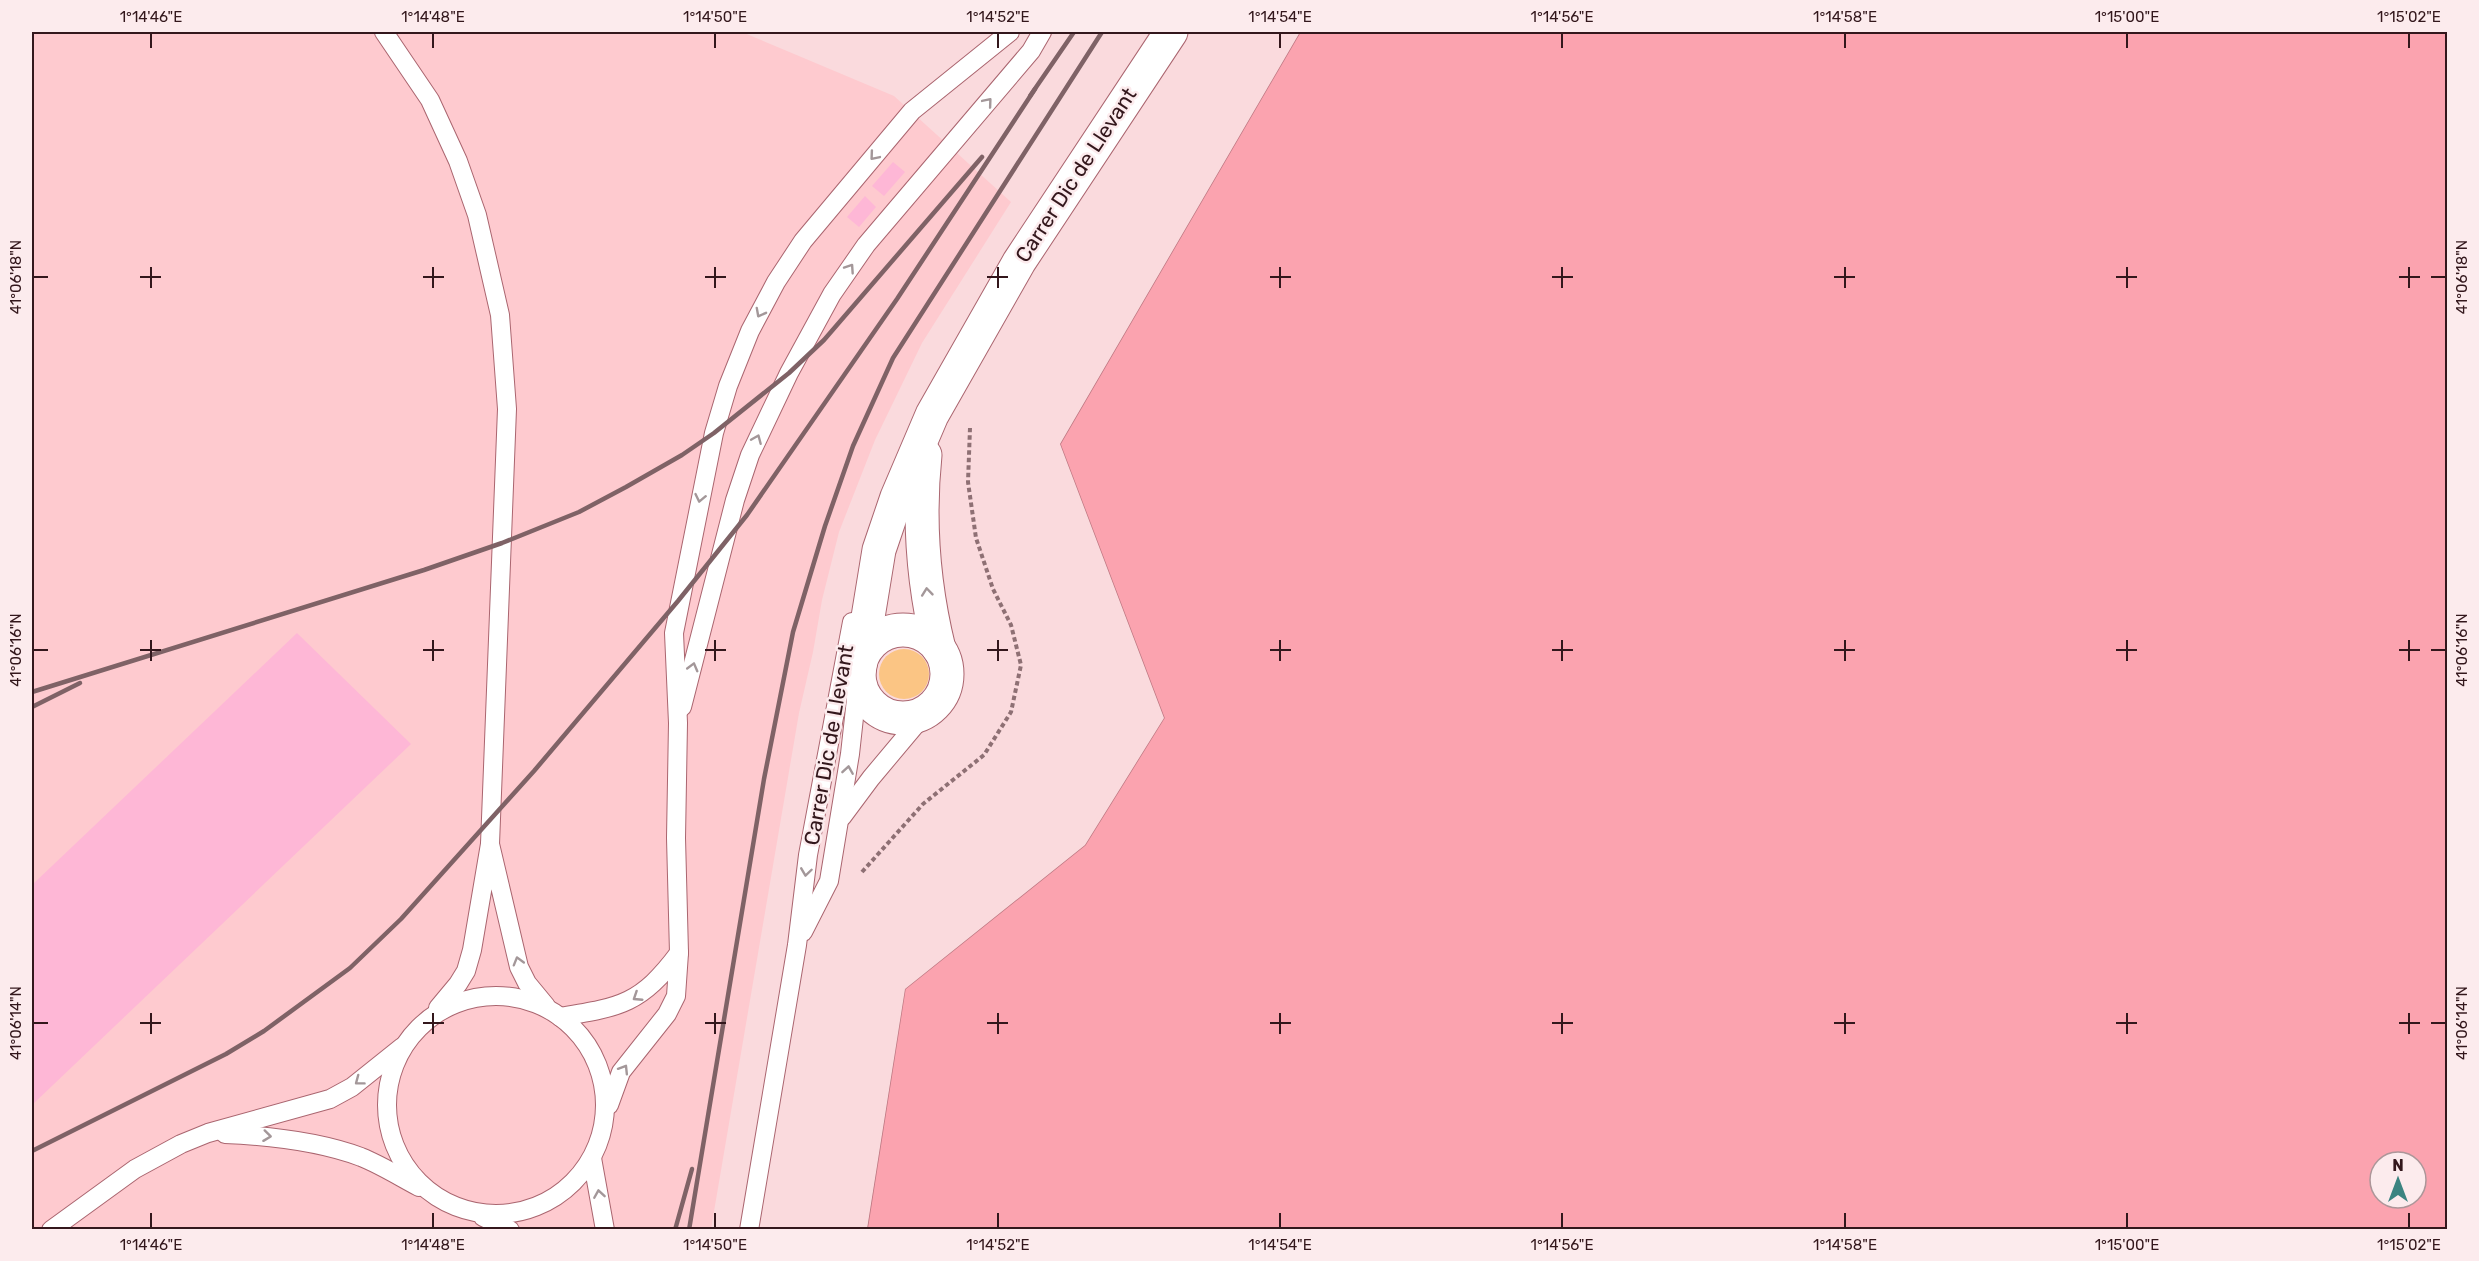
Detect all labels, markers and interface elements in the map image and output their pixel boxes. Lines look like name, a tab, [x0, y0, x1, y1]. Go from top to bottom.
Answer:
text: 1°14'46"E	[120, 8, 182, 26]
text: 1°14'48"E	[401, 8, 465, 26]
text: 1°14'50"E	[683, 8, 747, 26]
text: 1°14'52"E	[966, 8, 1030, 26]
text: 1°14'54"E	[1248, 8, 1312, 26]
text: 1°14'56"E	[1530, 8, 1594, 26]
text: 1°14'58"E	[1813, 8, 1877, 26]
text: 1°15'00"E	[2095, 8, 2159, 26]
text: 1°15'02"E	[2377, 8, 2441, 26]
street label: Carrer Dic de Llevant	[1010, 83, 1141, 267]
one-way arrow	[980, 98, 991, 109]
one-way arrow	[870, 149, 881, 160]
text: 41°06'18"N	[7, 240, 25, 314]
text: 41°06'18"N	[2453, 240, 2471, 314]
one-way arrow	[843, 263, 854, 274]
one-way arrow	[756, 307, 767, 318]
one-way arrow	[750, 434, 762, 445]
one-way arrow	[694, 493, 707, 503]
one-way arrow	[921, 588, 934, 597]
text: 41°06'16"N	[7, 613, 25, 687]
text: 41°06'16"N	[2453, 613, 2471, 687]
street label: Carrer Dic de Llevant	[799, 643, 858, 847]
one-way arrow	[686, 662, 698, 672]
one-way arrow	[841, 765, 853, 774]
one-way arrow	[800, 867, 812, 876]
one-way arrow	[513, 956, 525, 967]
text: 41°06'14"N	[7, 986, 25, 1060]
text: 41°06'14"N	[2453, 986, 2471, 1060]
one-way arrow	[633, 989, 643, 1001]
one-way arrow	[616, 1065, 627, 1076]
one-way arrow	[354, 1074, 365, 1085]
one-way arrow	[262, 1130, 271, 1142]
north arrow	[2368, 1150, 2428, 1210]
text: N	[2392, 1156, 2404, 1175]
one-way arrow	[593, 1189, 605, 1199]
text: 1°14'46"E	[120, 1236, 182, 1254]
text: 1°14'48"E	[401, 1236, 465, 1254]
text: 1°14'50"E	[683, 1236, 747, 1254]
text: 1°14'52"E	[966, 1236, 1030, 1254]
text: 1°14'54"E	[1248, 1236, 1312, 1254]
text: 1°14'56"E	[1530, 1236, 1594, 1254]
text: 1°14'58"E	[1813, 1236, 1877, 1254]
text: 1°15'00"E	[2095, 1236, 2159, 1254]
text: 1°15'02"E	[2377, 1236, 2441, 1254]

